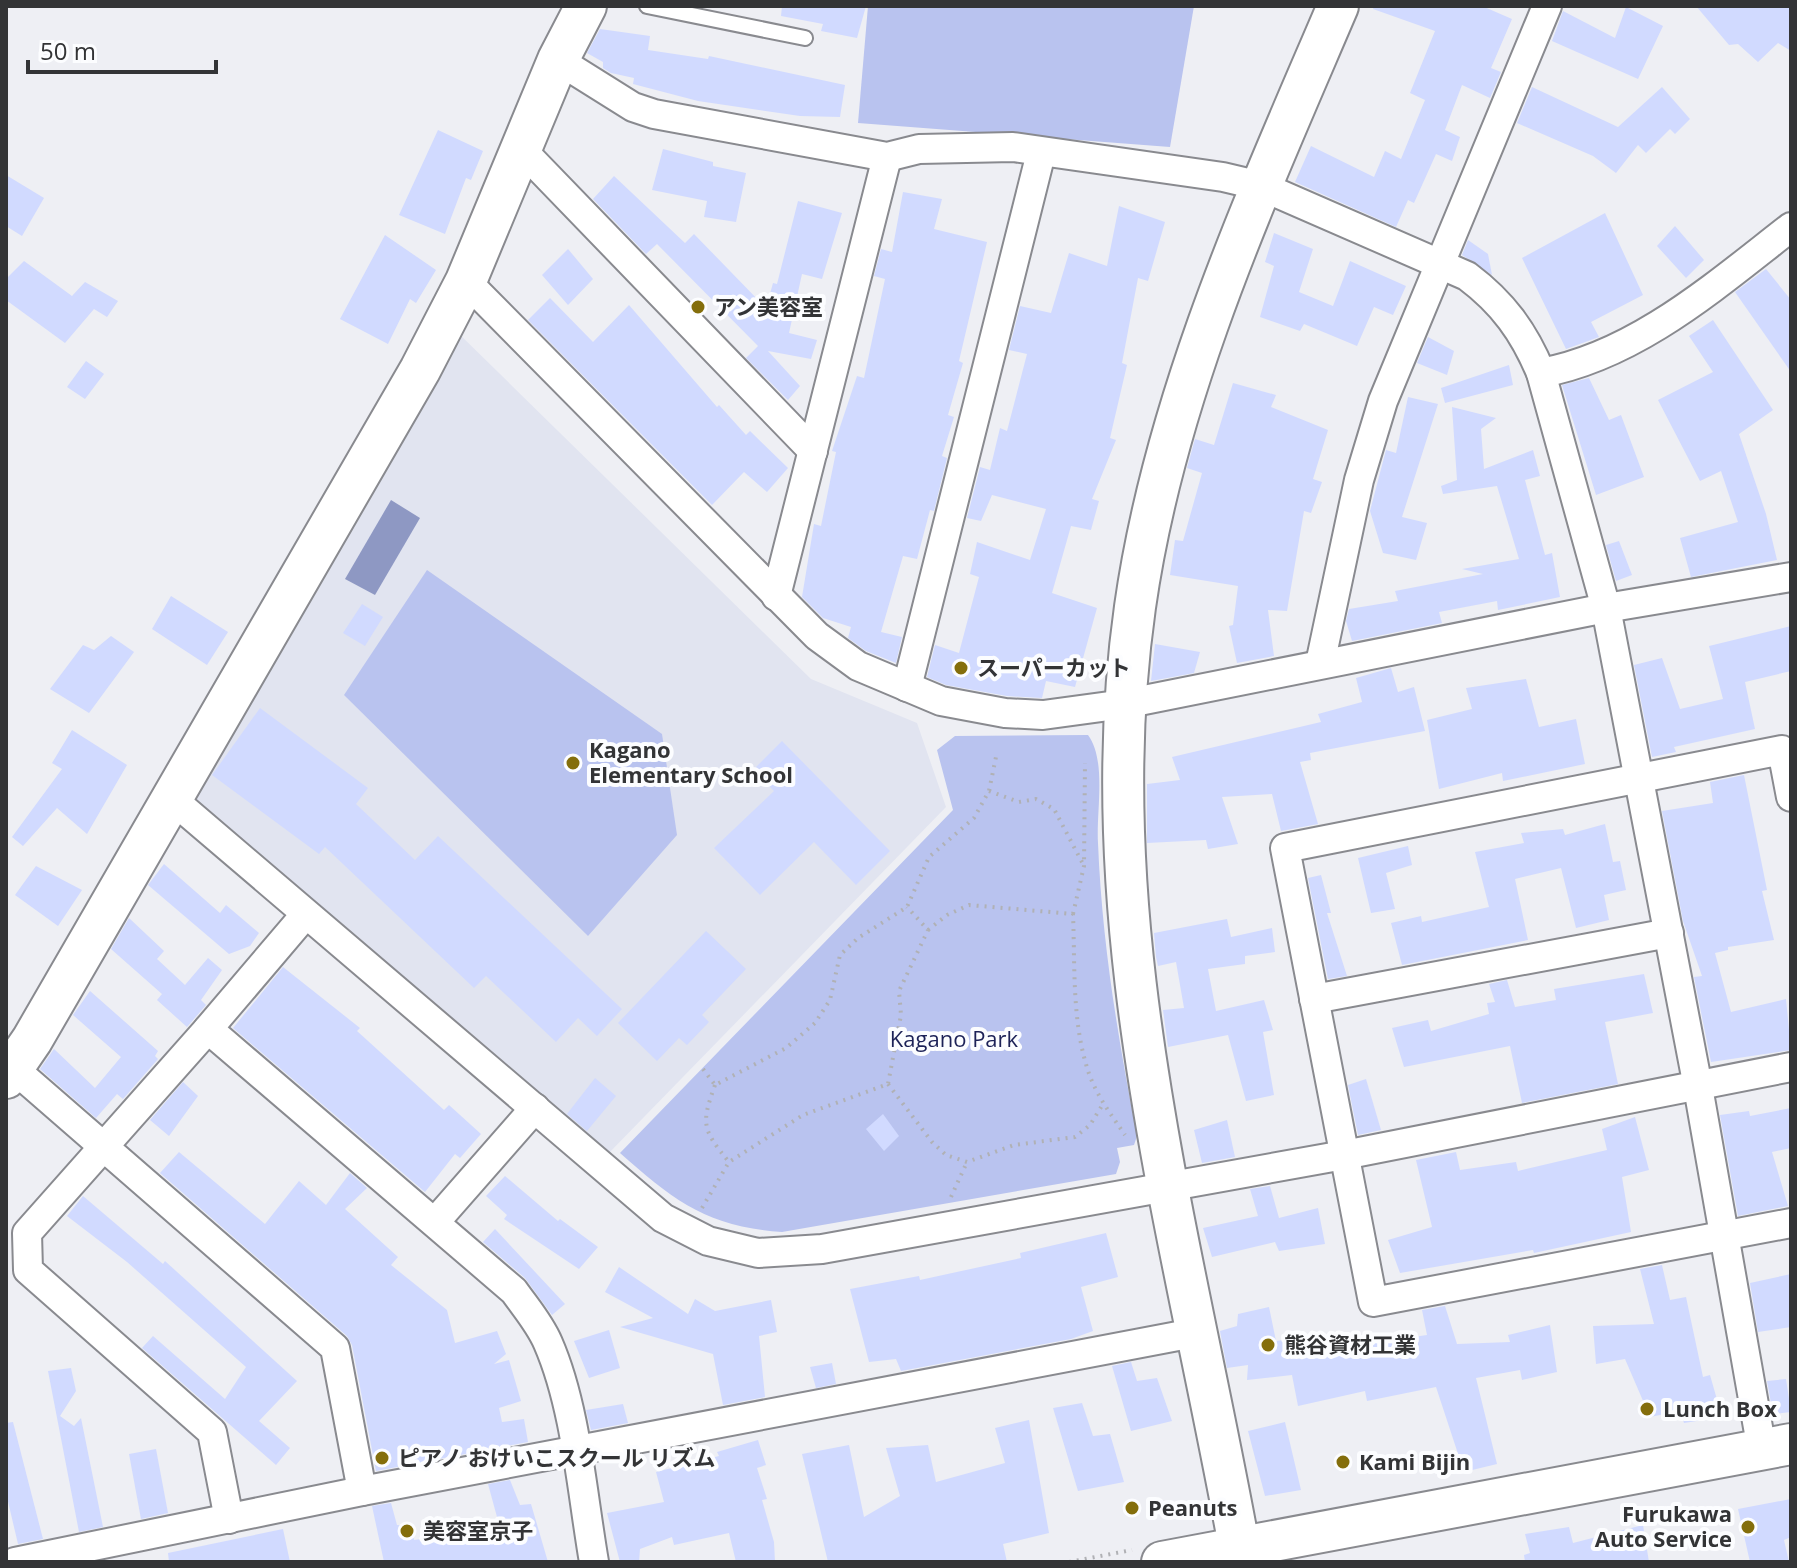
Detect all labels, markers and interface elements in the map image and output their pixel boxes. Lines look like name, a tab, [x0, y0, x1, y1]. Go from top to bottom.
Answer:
scale bar	[28, 24, 216, 74]
text: 50 m	[40, 34, 96, 67]
place label: アン美容室	[714, 291, 823, 321]
marker: アン美容室	[689, 298, 707, 316]
place label: スーパーカット	[977, 652, 1131, 682]
marker: スーパーカット	[952, 659, 970, 677]
place label: Kagano Elementary School	[589, 734, 793, 789]
marker: Kagano Elementary School	[564, 754, 582, 772]
park label: Kagano Park	[890, 1023, 1019, 1053]
place label: 熊谷資材工業	[1284, 1329, 1416, 1359]
marker: 熊谷資材工業	[1259, 1336, 1277, 1354]
place label: Lunch Box	[1663, 1393, 1777, 1423]
marker: Lunch Box	[1638, 1400, 1656, 1418]
place label: ピアノ おけいこスクール リズム	[398, 1442, 715, 1472]
place label: Kami Bijin	[1359, 1446, 1470, 1476]
marker: ピアノ おけいこスクール リズム	[373, 1449, 391, 1467]
marker: Kami Bijin	[1334, 1453, 1352, 1471]
place label: Peanuts	[1148, 1492, 1238, 1522]
place label: Furukawa Auto Service	[1595, 1498, 1732, 1553]
marker: Peanuts	[1123, 1499, 1141, 1517]
place label: 美容室京子	[423, 1515, 533, 1545]
marker: Furukawa Auto Service	[1739, 1518, 1757, 1536]
marker: 美容室京子	[398, 1522, 416, 1540]

